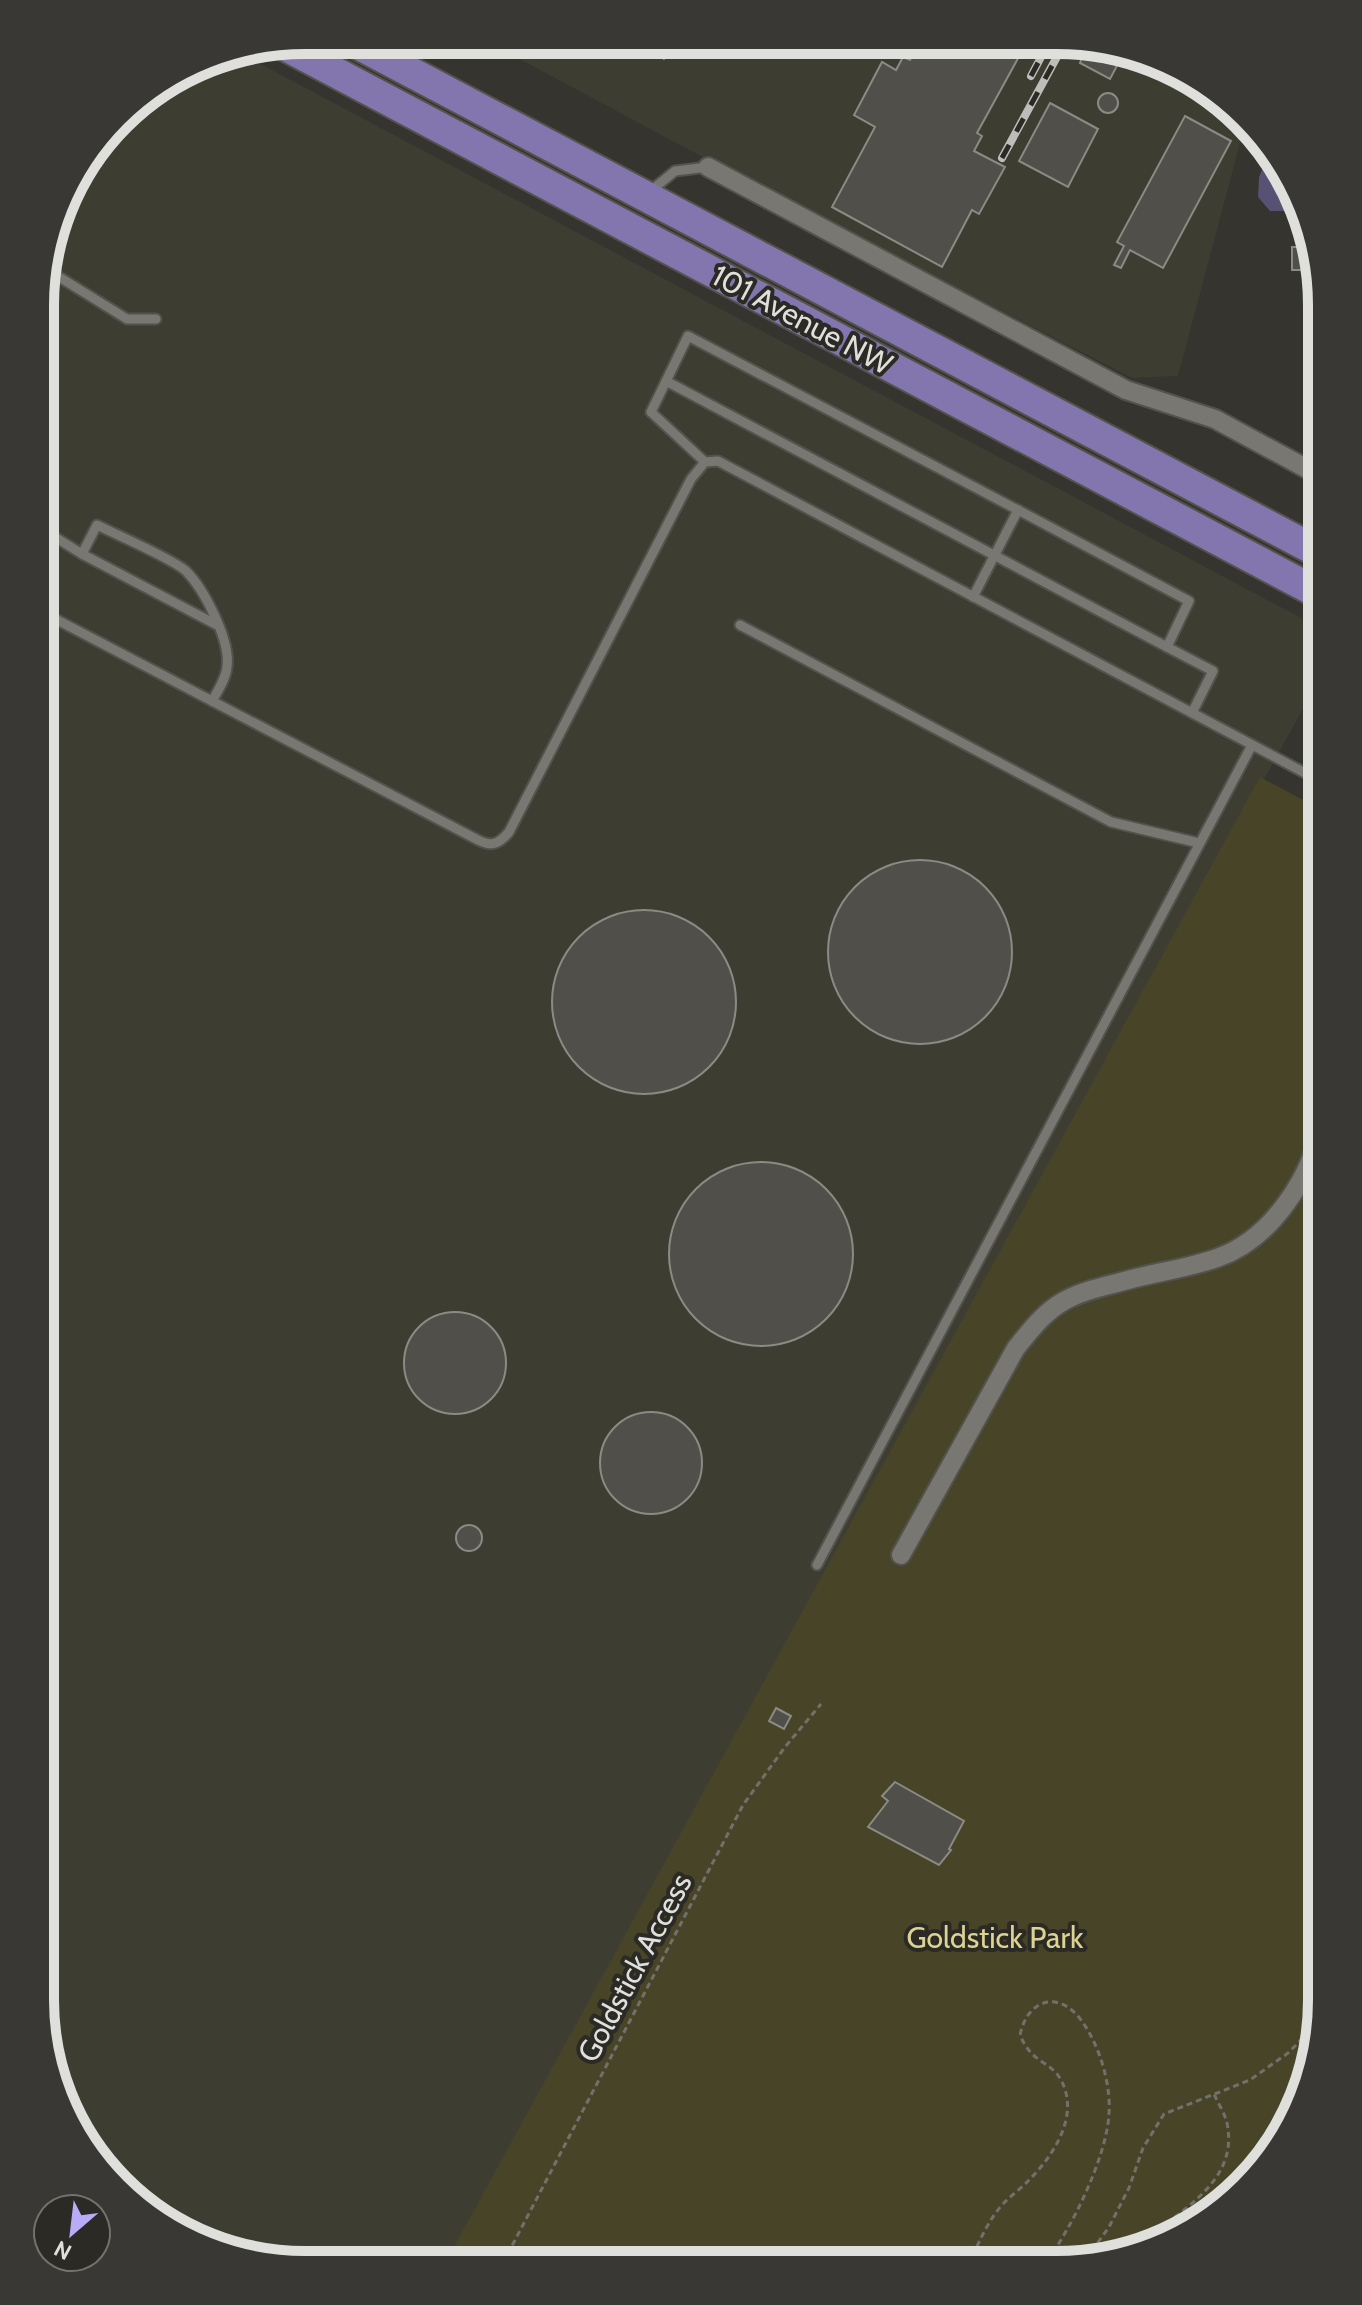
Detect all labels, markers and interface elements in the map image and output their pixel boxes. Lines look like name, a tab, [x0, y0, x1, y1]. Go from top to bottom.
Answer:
street label: 101 Avenue NW	[706, 257, 899, 383]
street label: Goldstick Access	[569, 1867, 700, 2068]
park label: Goldstick Park	[907, 1919, 1084, 1956]
north arrow	[32, 2193, 112, 2273]
text: N	[50, 2235, 76, 2266]

